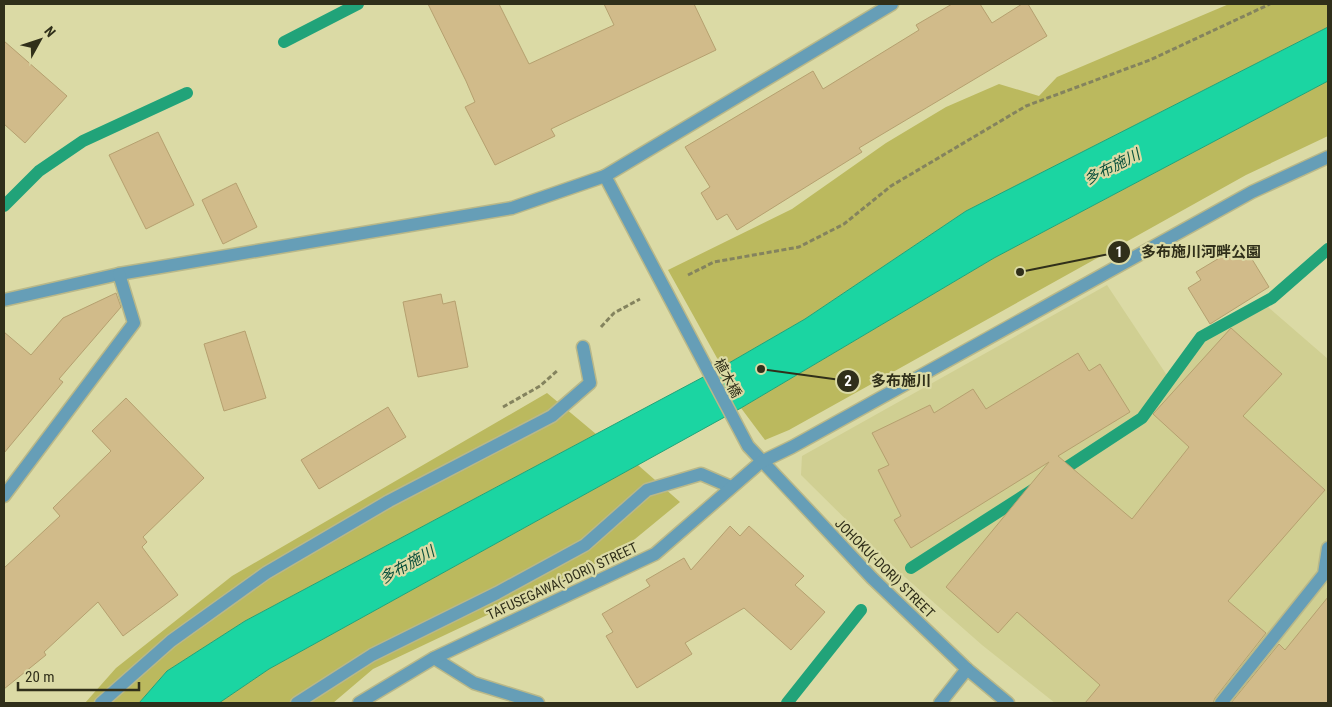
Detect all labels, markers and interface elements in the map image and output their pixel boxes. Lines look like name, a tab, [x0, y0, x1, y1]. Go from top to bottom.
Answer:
north arrow	[15, 15, 65, 65]
text: N	[41, 23, 59, 40]
water label: 多布施川	[1081, 144, 1145, 189]
callout: 多布施川河畔公園	[1106, 237, 1271, 267]
text: 1	[1115, 243, 1123, 261]
text: 多布施川河畔公園	[1141, 243, 1261, 261]
street label: 植木橋	[711, 356, 745, 400]
callout: 多布施川	[836, 366, 941, 396]
text: 2	[844, 372, 852, 390]
text: 多布施川	[871, 372, 931, 390]
street label: JOHOKU(-DORI) STREET	[831, 515, 938, 622]
street label: TAFUSEGAWA(-DORI) STREET	[484, 539, 640, 624]
water label: 多布施川	[376, 542, 439, 587]
scale bar	[18, 660, 139, 692]
text: 20 m	[25, 668, 55, 686]

